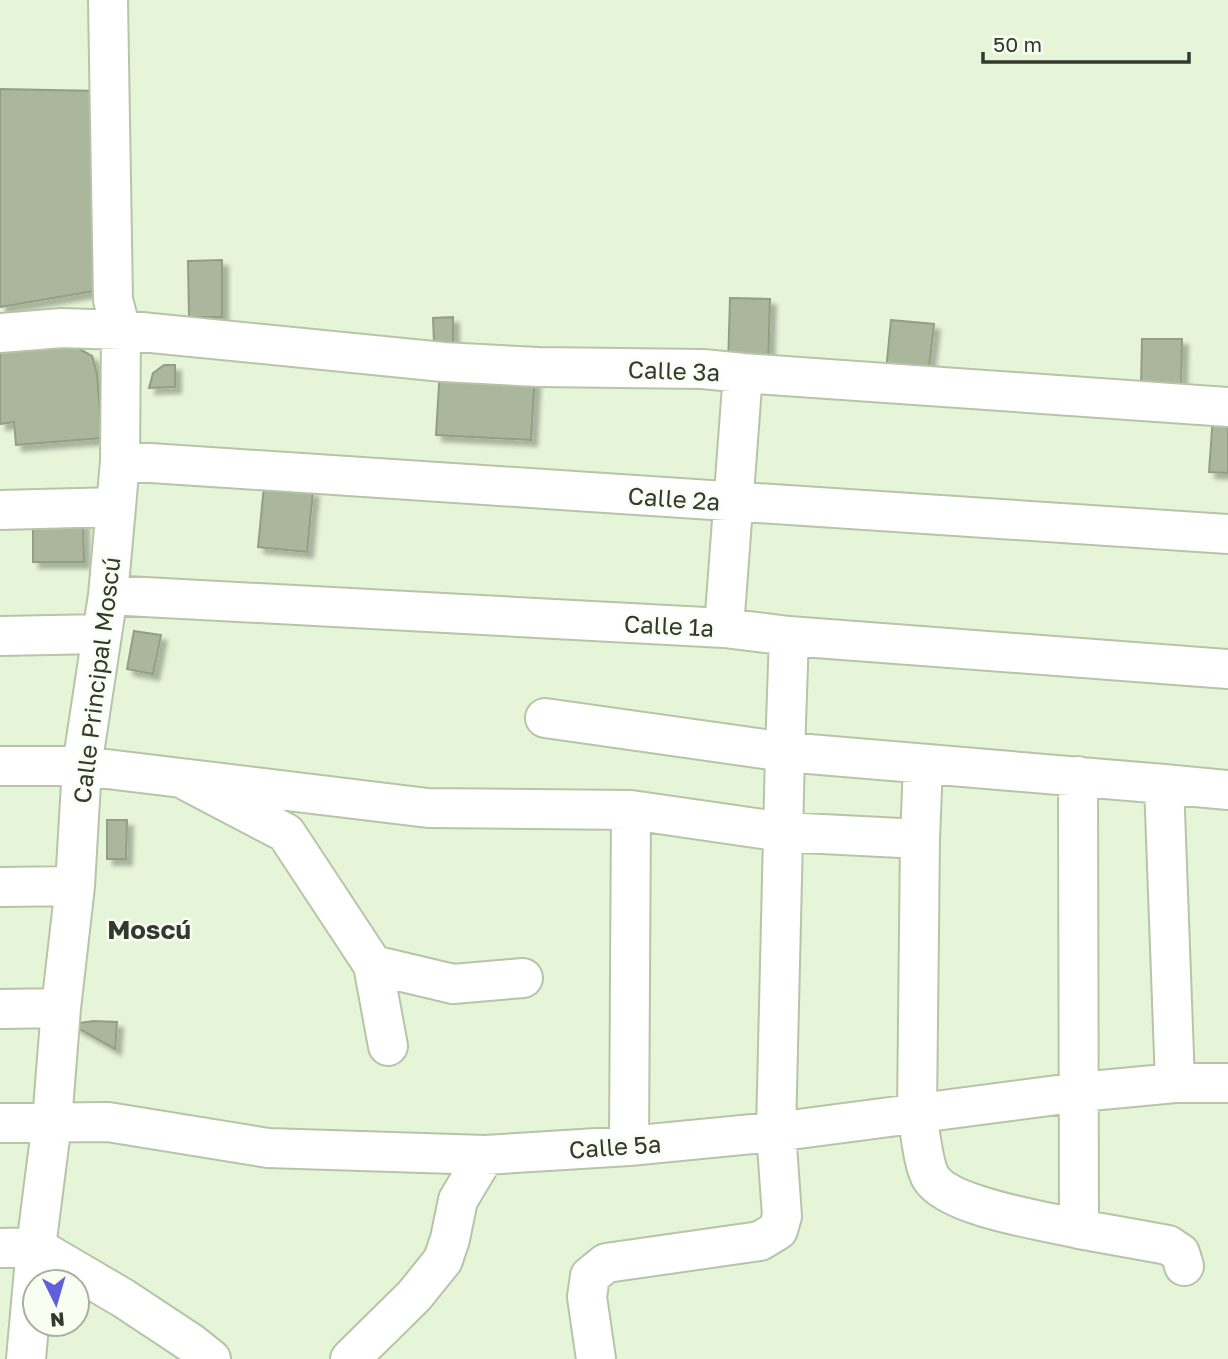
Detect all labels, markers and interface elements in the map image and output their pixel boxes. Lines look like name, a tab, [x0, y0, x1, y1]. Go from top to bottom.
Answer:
scale bar	[983, 21, 1190, 65]
text: 50 m	[993, 31, 1042, 57]
street label: Calle 3ª	[627, 354, 721, 386]
street label: Calle 2ª	[627, 480, 721, 516]
street label: Calle Principal Moscú	[66, 555, 126, 805]
street label: Calle 1ª	[623, 608, 715, 642]
district label: Moscú	[107, 914, 191, 945]
street label: Calle 5ª	[568, 1128, 662, 1164]
north arrow	[21, 1268, 91, 1338]
text: N	[49, 1308, 66, 1333]

